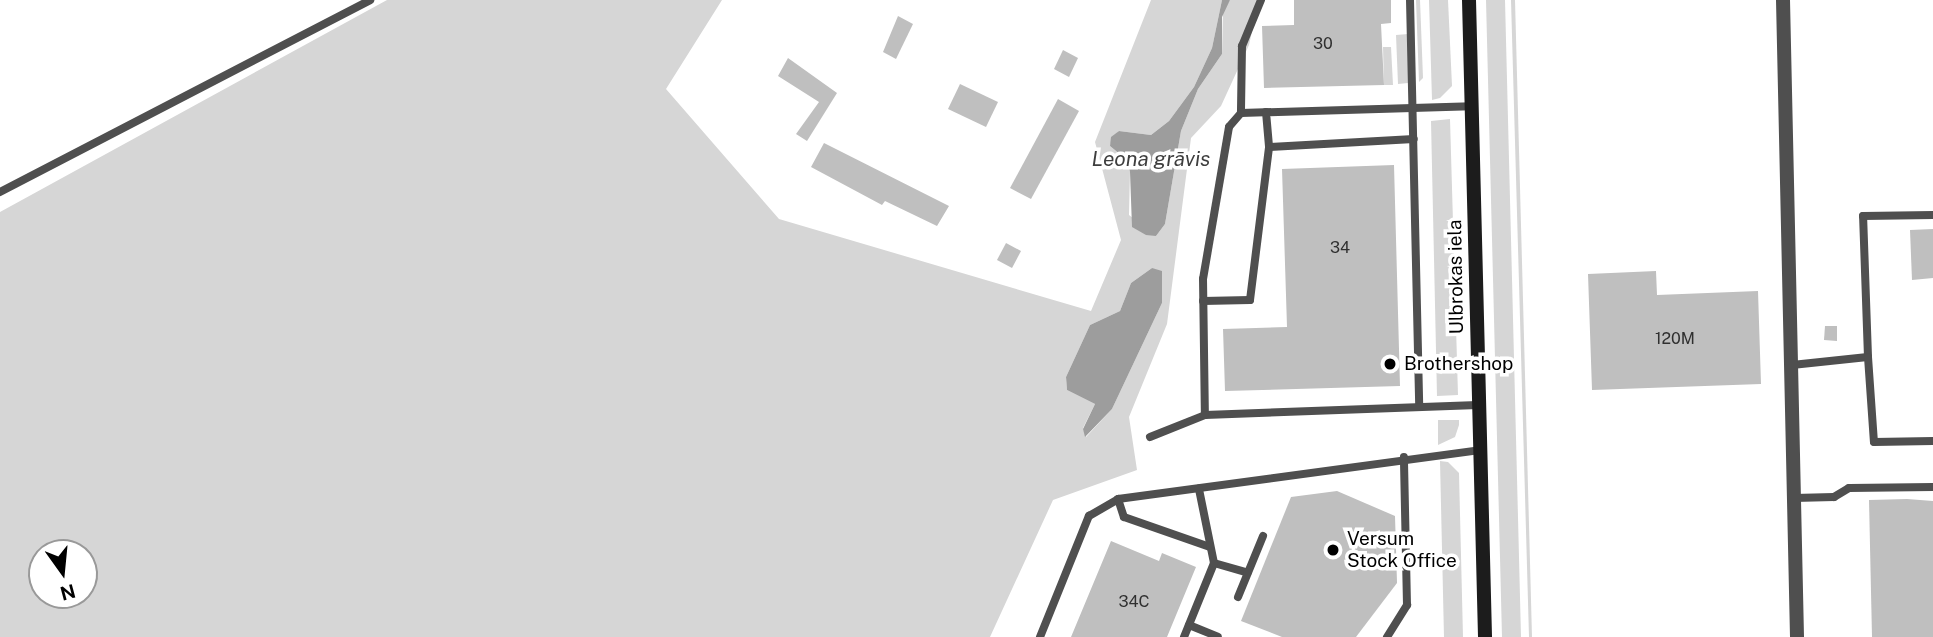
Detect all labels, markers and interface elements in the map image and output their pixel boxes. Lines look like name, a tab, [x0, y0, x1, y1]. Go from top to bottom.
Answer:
house number: 30	[1313, 34, 1333, 54]
water label: Leona grāvis	[1092, 146, 1210, 172]
street label: Ulbrokas iela	[1444, 219, 1468, 335]
house number: 34	[1330, 238, 1350, 258]
house number: 120M	[1655, 329, 1695, 349]
place label: Brothershop	[1404, 353, 1513, 375]
marker: Brothershop	[1382, 356, 1398, 372]
place label: Versum Stock Office	[1347, 528, 1457, 572]
north arrow	[28, 539, 98, 609]
marker: Versum Stock Office	[1325, 542, 1341, 558]
text: N	[58, 580, 78, 605]
house number: 34C	[1118, 592, 1150, 612]

